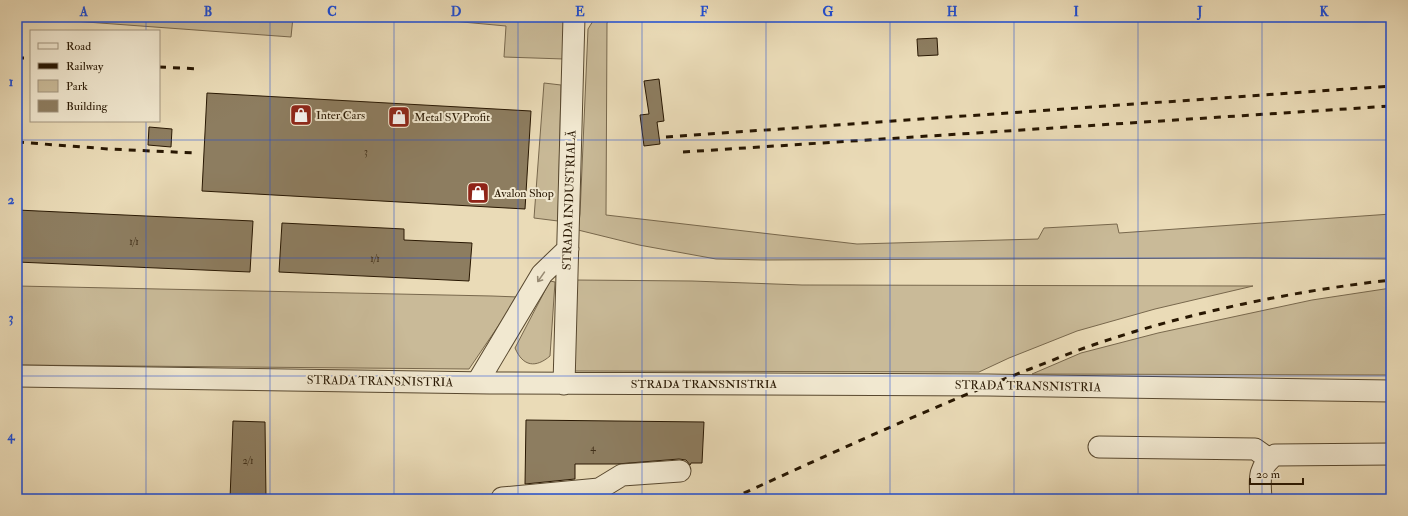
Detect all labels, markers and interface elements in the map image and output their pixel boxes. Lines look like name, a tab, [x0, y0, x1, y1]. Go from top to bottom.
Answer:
text: A	[79, 4, 89, 20]
text: B	[204, 4, 212, 20]
text: C	[327, 4, 337, 20]
text: D	[451, 4, 462, 20]
text: E	[575, 4, 585, 20]
text: F	[700, 4, 709, 20]
text: G	[823, 4, 834, 20]
text: H	[947, 4, 958, 20]
text: I	[1073, 4, 1079, 20]
text: J	[1196, 4, 1203, 21]
text: K	[1319, 4, 1329, 20]
legend	[30, 30, 160, 122]
text: Road	[66, 39, 91, 54]
text: Railway	[66, 59, 104, 74]
text: 1	[9, 74, 14, 90]
text: Park	[66, 79, 88, 94]
text: Building	[66, 99, 109, 114]
shop icon: Inter Cars	[288, 102, 314, 128]
shop icon: Metal SV Profit	[386, 104, 412, 130]
place label: Inter Cars	[316, 108, 365, 123]
place label: Metal SV Profit	[414, 110, 490, 125]
street label: STRADA INDUSTRIALĂ	[560, 129, 579, 270]
house number: 3	[364, 146, 368, 158]
shop icon: Avalon Shop	[465, 180, 491, 206]
place label: Avalon Shop	[493, 186, 554, 201]
text: 2	[8, 192, 15, 208]
house number: 1/1	[129, 236, 139, 248]
house number: 1/1	[370, 253, 380, 265]
one-way arrow	[537, 271, 545, 282]
text: 3	[9, 310, 14, 326]
street label: STRADA TRANSNISTRIA	[307, 373, 454, 390]
street label: STRADA TRANSNISTRIA	[631, 377, 778, 392]
street label: STRADA TRANSNISTRIA	[955, 378, 1102, 395]
text: 4	[6, 428, 15, 444]
house number: 4	[590, 442, 596, 454]
house number: 2/1	[242, 455, 254, 467]
scale bar	[1250, 460, 1303, 486]
text: 20 m	[1256, 467, 1281, 482]

